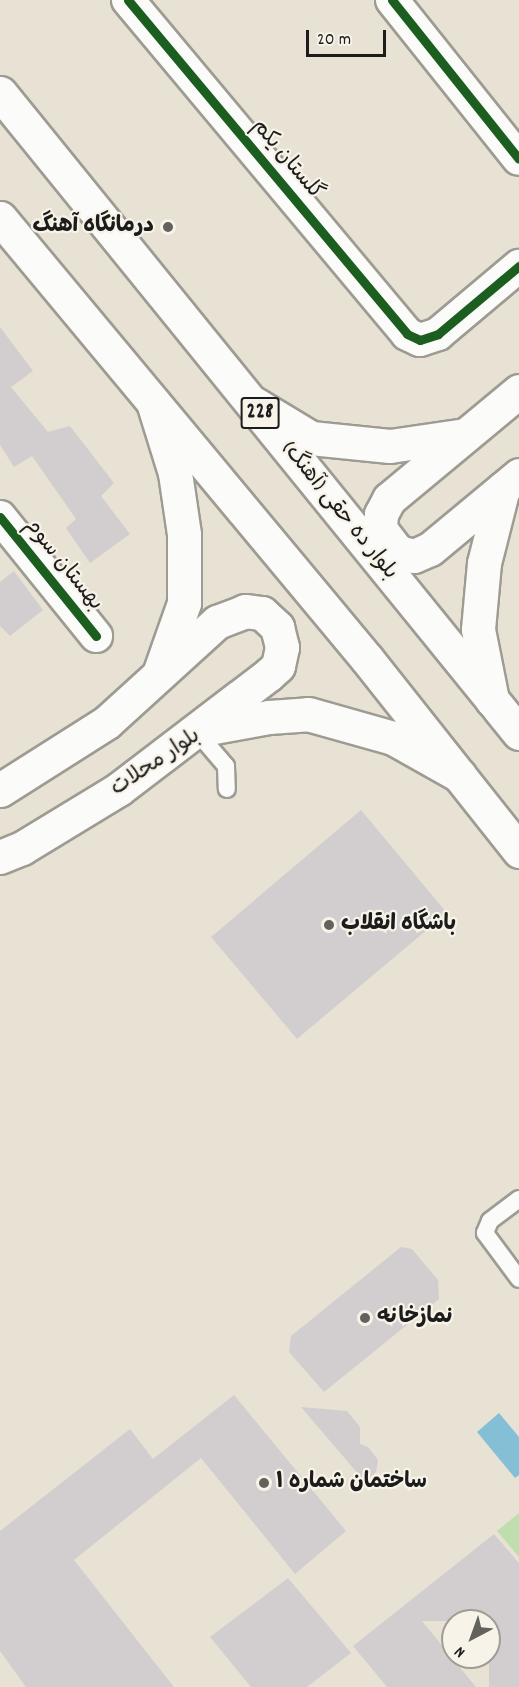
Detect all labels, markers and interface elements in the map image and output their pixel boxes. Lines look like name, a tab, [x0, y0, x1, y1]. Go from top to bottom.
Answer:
scale bar	[309, 18, 388, 56]
text: 20 m	[317, 28, 351, 53]
street label: گلستان یکم	[245, 114, 329, 206]
place label: درمانگاه آهنگ	[32, 214, 154, 240]
marker: درمانگاه آهنگ	[159, 218, 177, 236]
road number: 228	[240, 395, 280, 431]
street label: بلوار ده حقی (آهنگ)	[275, 436, 403, 586]
street label: بهستان سوم	[18, 514, 108, 616]
street label: بلوار محلات	[106, 723, 206, 803]
place label: باشگاه انقلاب	[341, 912, 456, 938]
marker: باشگاه انقلاب	[322, 918, 336, 932]
place label: نمازخانه	[377, 1305, 452, 1331]
marker: نمازخانه	[358, 1311, 372, 1325]
place label: ساختمان شماره ۱	[276, 1470, 427, 1496]
marker: ساختمان شماره ۱	[257, 1476, 271, 1490]
north arrow	[441, 1609, 501, 1669]
text: N	[450, 1640, 471, 1663]

